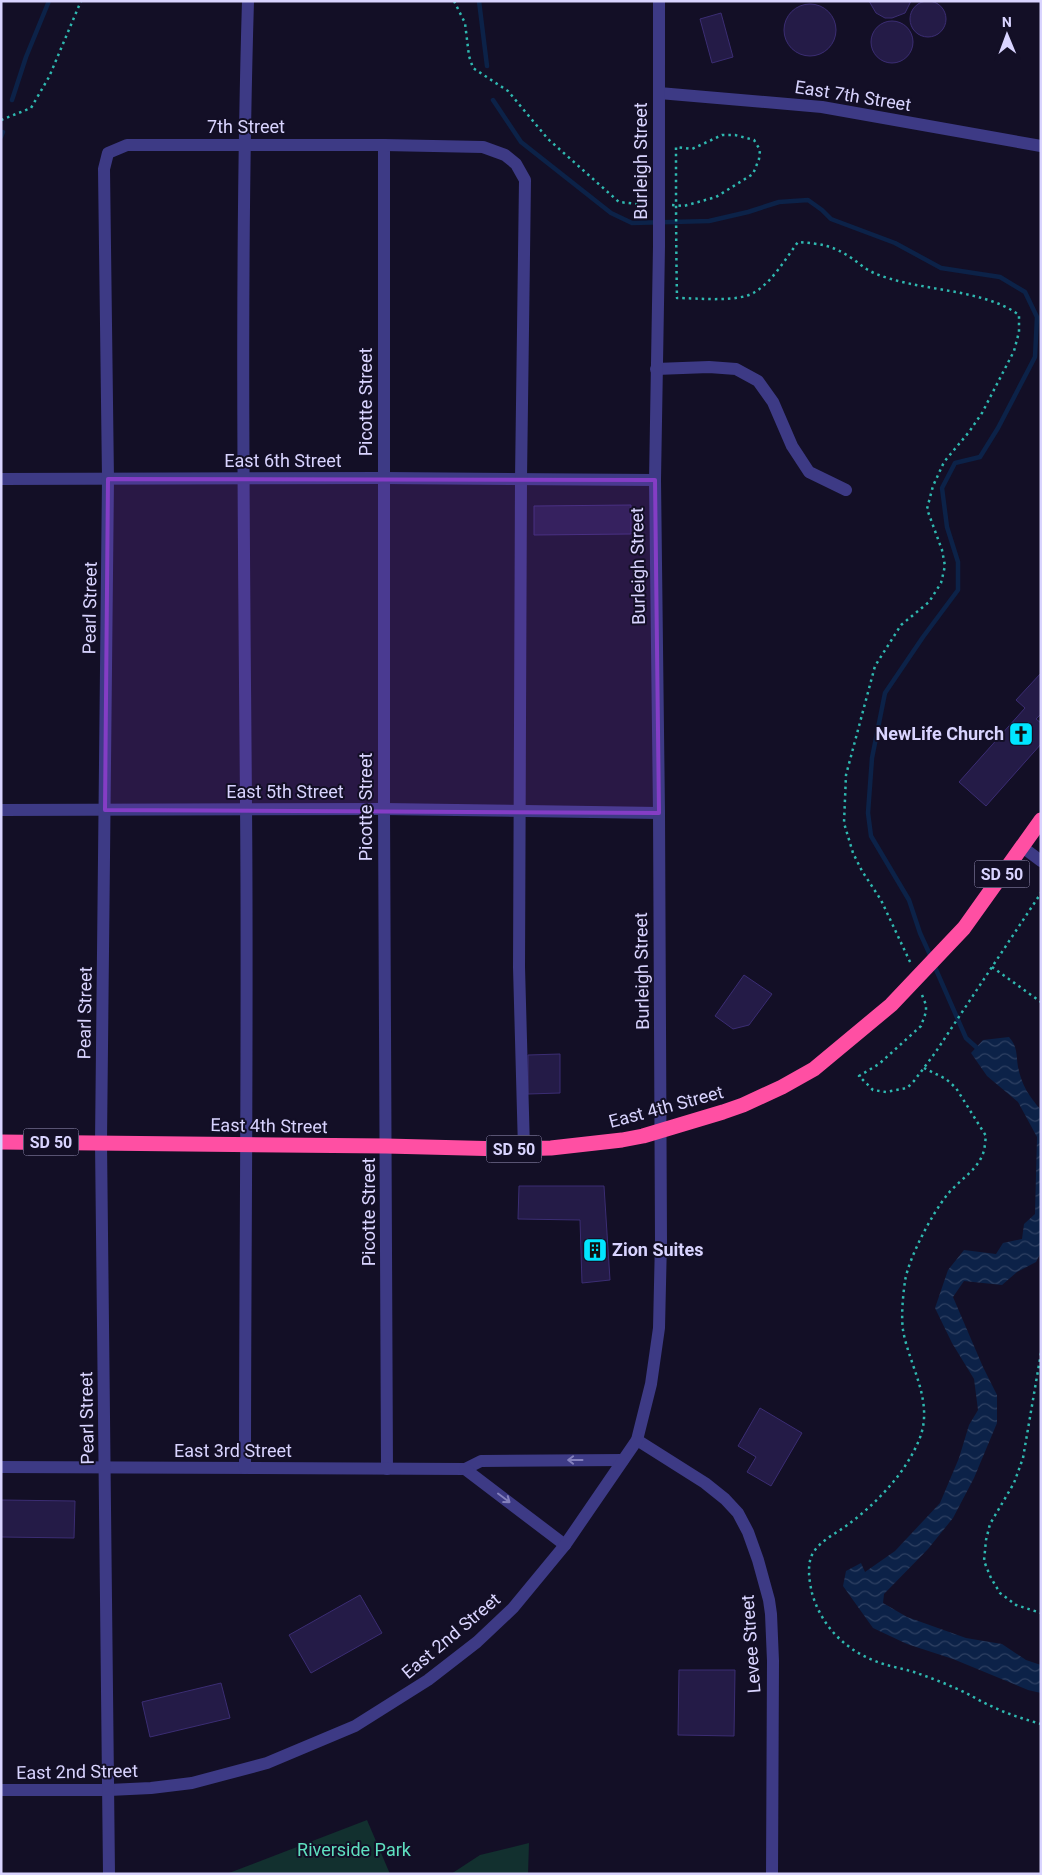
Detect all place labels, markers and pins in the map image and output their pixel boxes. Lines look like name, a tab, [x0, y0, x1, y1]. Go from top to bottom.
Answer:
church icon: NewLife Church	[1008, 721, 1034, 747]
place label: NewLife Church	[876, 723, 1004, 744]
building icon: Zion Suites	[582, 1237, 608, 1263]
place label: Zion Suites	[612, 1239, 703, 1260]

